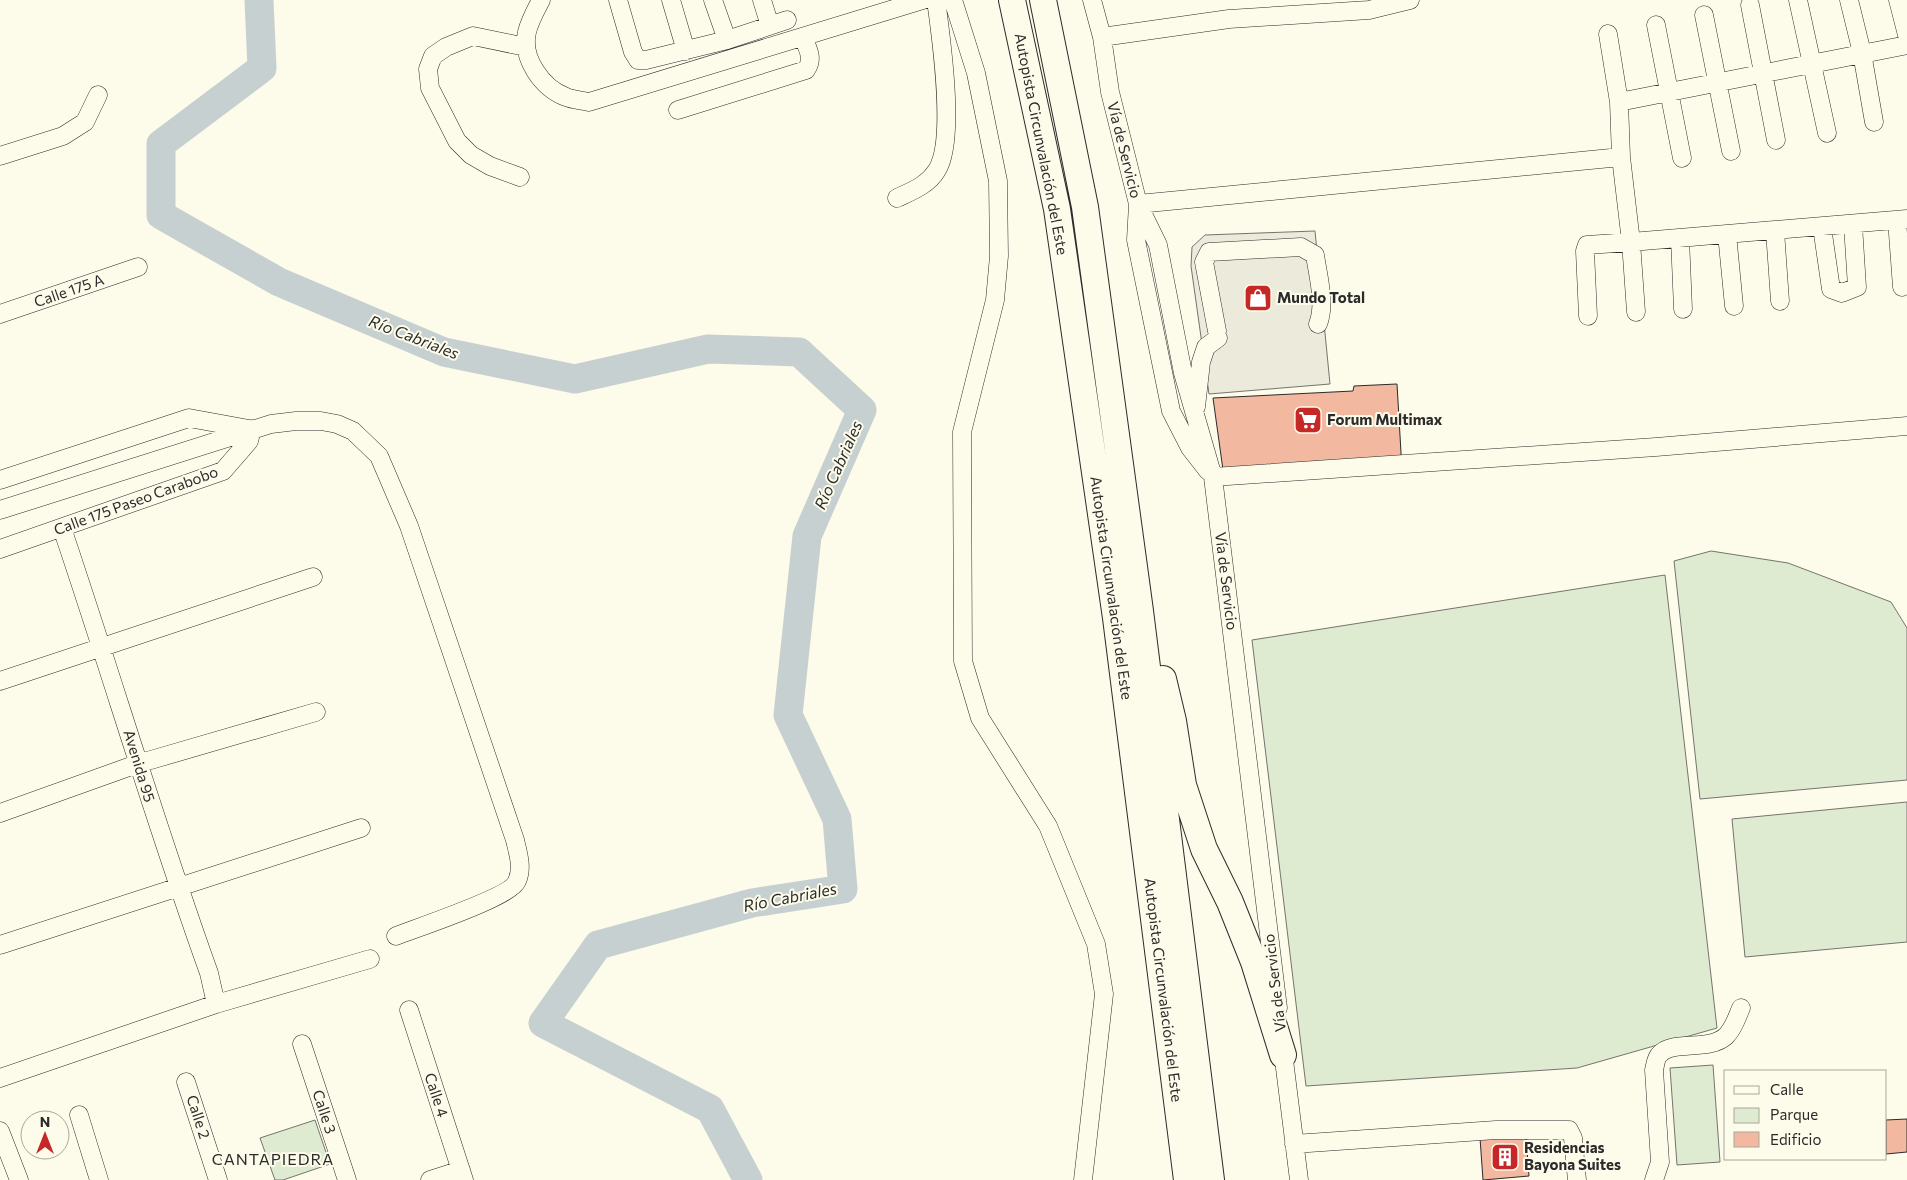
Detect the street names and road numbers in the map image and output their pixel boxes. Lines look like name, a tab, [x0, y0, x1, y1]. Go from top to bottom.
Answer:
street label: Autopista Circunvalación del Este	[1012, 31, 1072, 256]
street label: Vía de Servicio	[1104, 100, 1146, 200]
street label: Calle 175 A	[31, 270, 106, 310]
street label: Calle 175 Paseo Carabobo	[51, 462, 220, 538]
street label: Autopista Circunvalación del Este	[1087, 475, 1137, 701]
street label: Vía de Servicio	[1212, 531, 1242, 631]
street label: Avenida 95	[120, 727, 159, 804]
street label: Autopista Circunvalación del Este	[1141, 877, 1187, 1103]
street label: Vía de Servicio	[1259, 933, 1289, 1033]
street label: Calle 4	[421, 1070, 453, 1119]
street label: Calle 3	[309, 1087, 340, 1136]
street label: Calle 2	[183, 1093, 214, 1141]

